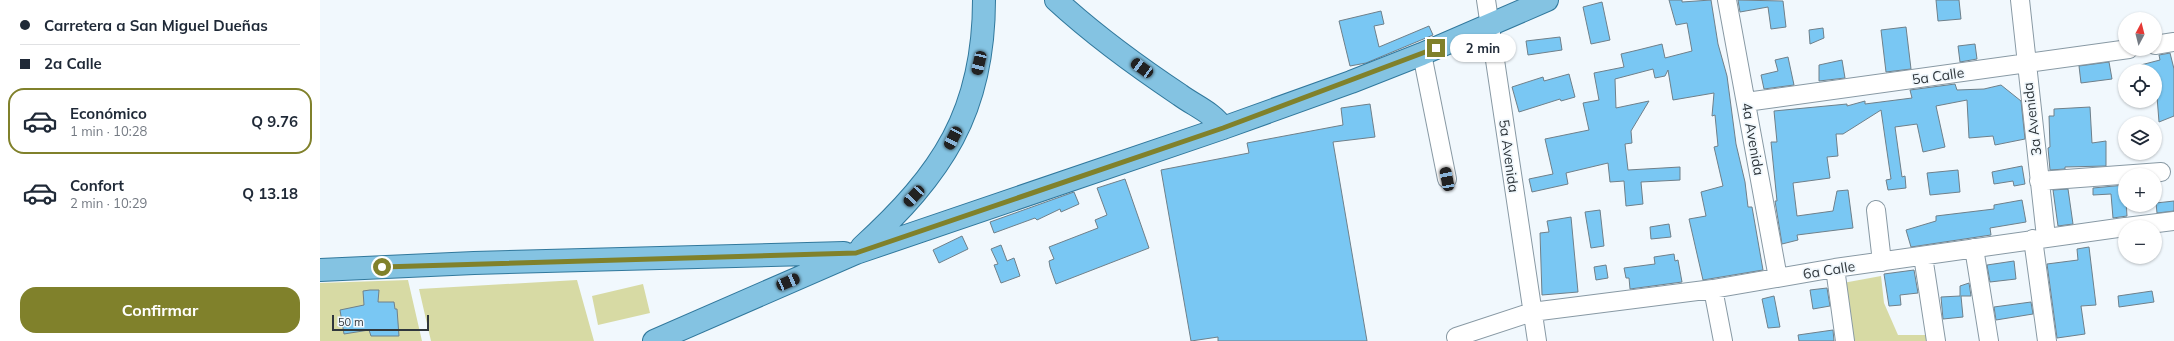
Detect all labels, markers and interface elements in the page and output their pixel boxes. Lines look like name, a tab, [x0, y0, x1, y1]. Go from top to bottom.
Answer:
north arrow	[2118, 12, 2162, 56]
map controls	[2118, 12, 2162, 264]
text: Carretera a San Miguel Dueñas	[44, 16, 268, 35]
callout: 2 min	[1450, 34, 1516, 62]
route end	[1427, 39, 1445, 57]
text: 2 min	[1466, 40, 1500, 56]
car	[970, 50, 988, 76]
text: 2a Calle	[44, 54, 102, 73]
car	[1129, 56, 1155, 80]
street label: 5a Calle	[1911, 63, 1965, 89]
button: locate	[2118, 64, 2162, 108]
street label: 3a Avenida	[2019, 81, 2045, 157]
street label: 4a Avenida	[1738, 101, 1768, 177]
icon: car	[22, 103, 58, 139]
text: Económico	[70, 104, 147, 123]
text: Q 9.76	[251, 112, 298, 131]
button: layers	[2118, 116, 2162, 160]
street label: 5a Avenida	[1495, 118, 1523, 194]
text: 1 min · 10:28	[70, 123, 147, 139]
car	[942, 125, 964, 151]
car	[1439, 166, 1455, 192]
button: +	[2118, 168, 2162, 212]
icon: car	[22, 175, 58, 211]
text: Confort	[70, 176, 124, 195]
car	[901, 183, 927, 209]
text: Q 13.18	[242, 184, 298, 203]
text: 2 min · 10:29	[70, 195, 147, 211]
button: −	[2118, 220, 2162, 264]
street label: 6a Calle	[1802, 257, 1856, 283]
route start	[373, 258, 391, 276]
car	[775, 272, 801, 292]
button: Confirmar	[20, 287, 300, 333]
scale bar	[332, 313, 429, 332]
text: 50 m	[338, 315, 364, 329]

